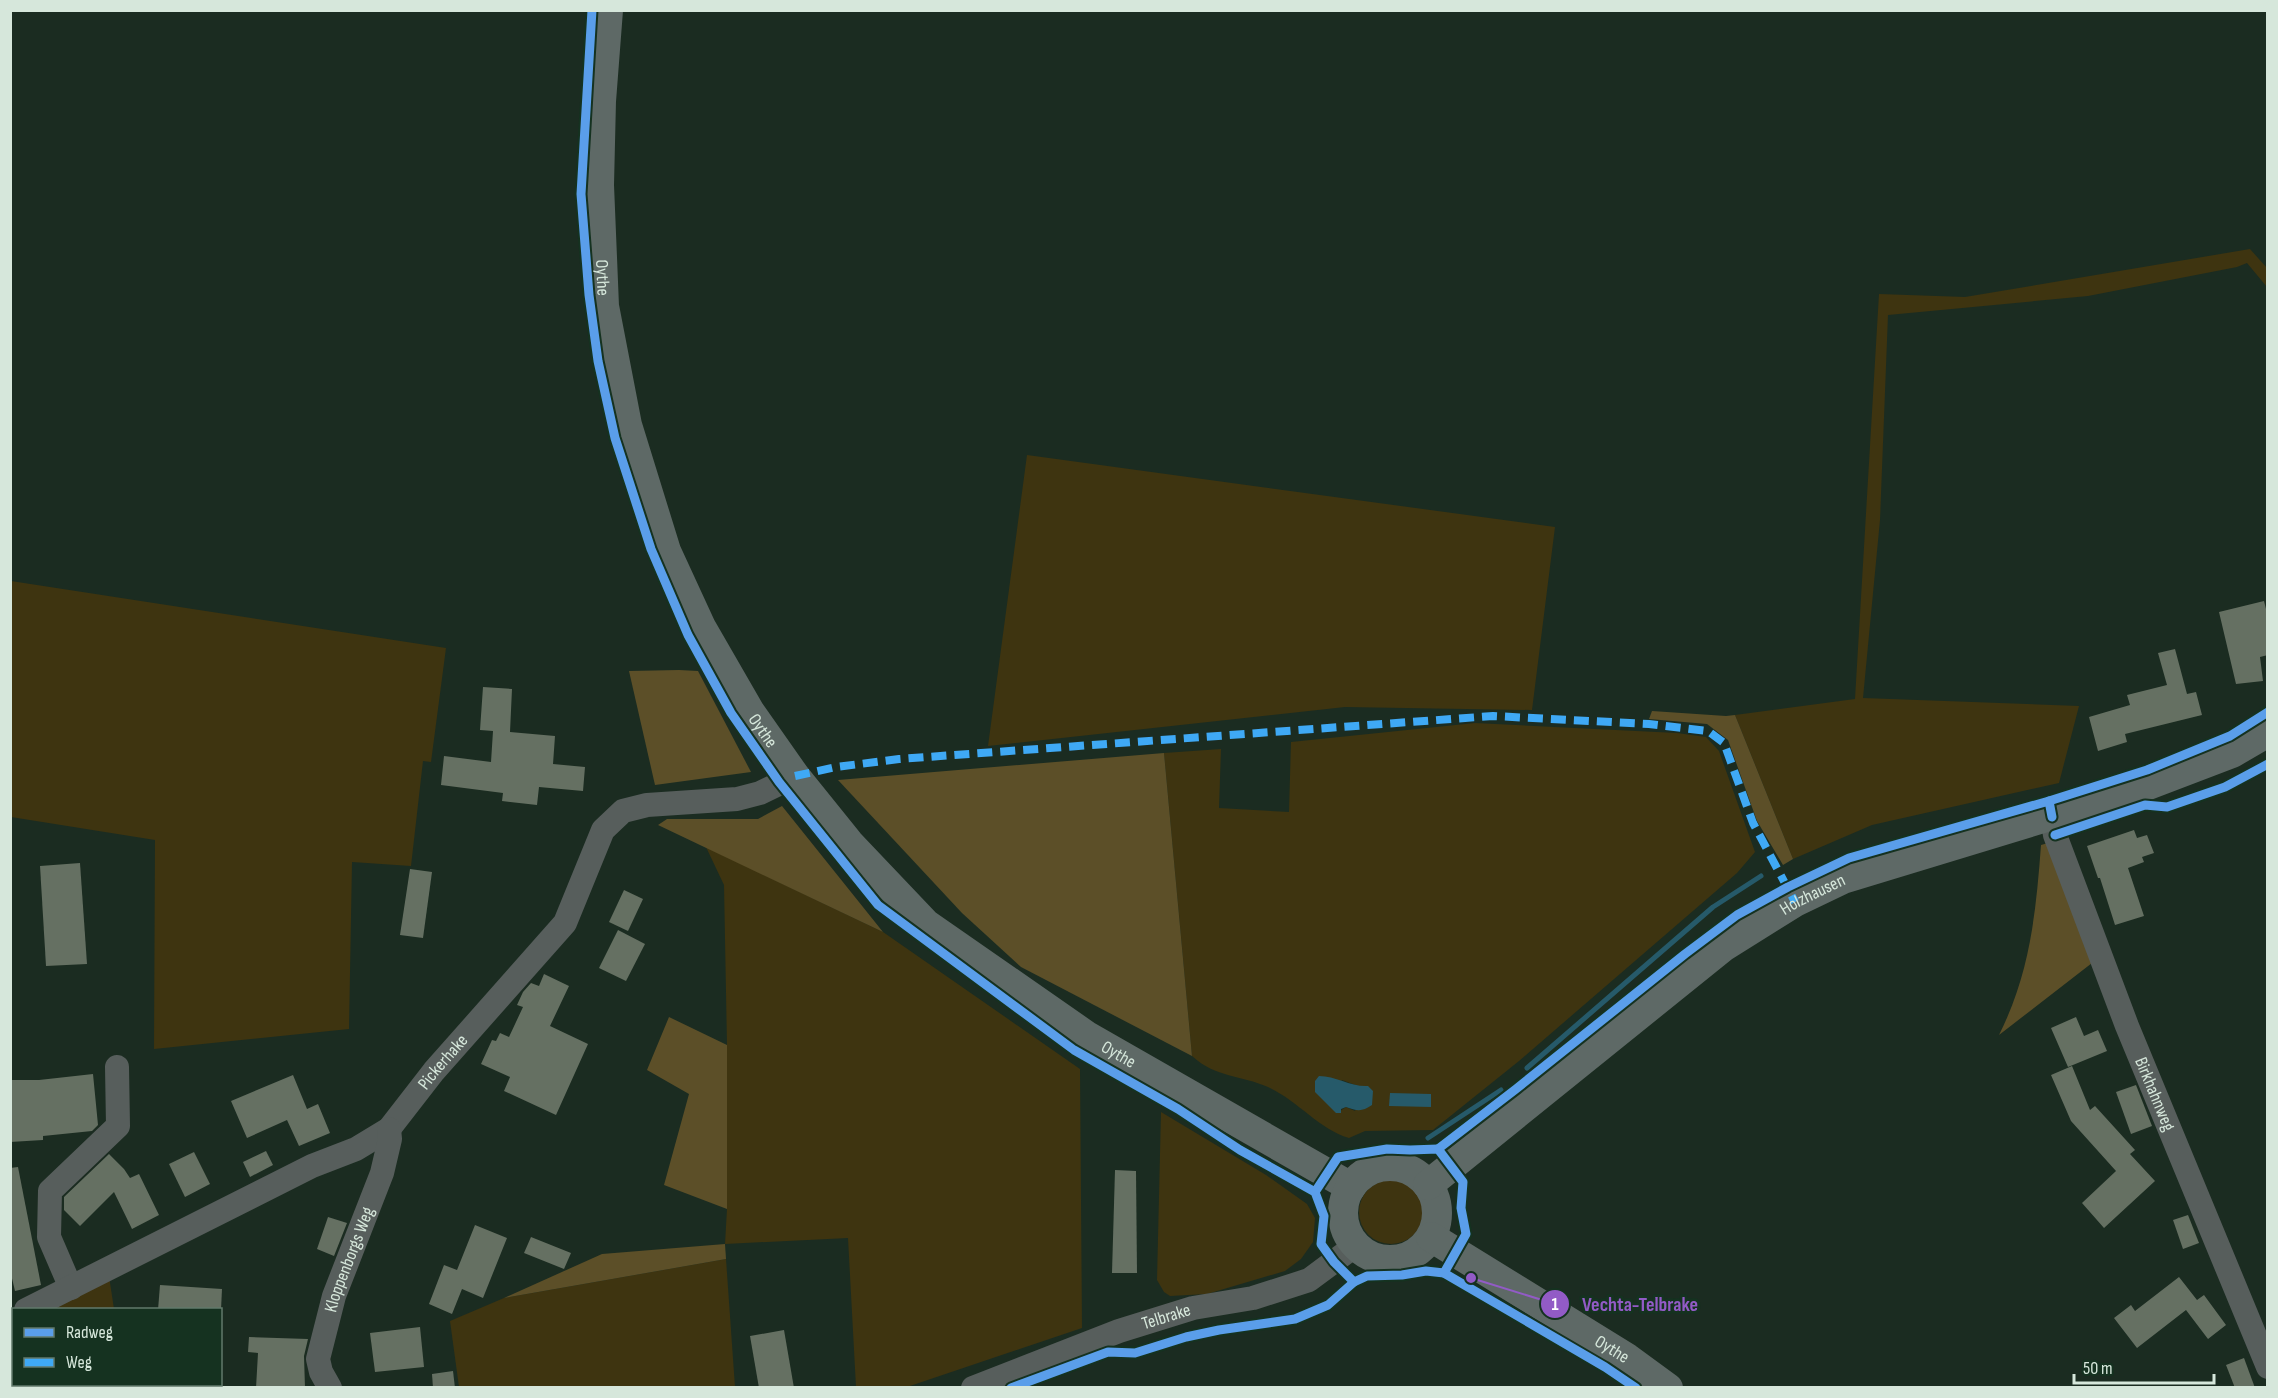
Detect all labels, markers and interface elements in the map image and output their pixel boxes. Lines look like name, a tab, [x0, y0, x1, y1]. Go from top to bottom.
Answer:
street label: Oythe	[591, 259, 614, 296]
street label: Oythe	[744, 710, 782, 752]
street label: Holzhausen	[1776, 870, 1849, 920]
street label: Pickerhake	[414, 1030, 472, 1094]
street label: Oythe	[1097, 1036, 1140, 1073]
street label: Birkhahnweg	[2130, 1054, 2179, 1134]
street label: Kloppenborgs Weg	[320, 1204, 379, 1314]
callout: Vechta-Telbrake	[1540, 1285, 1710, 1323]
text: Vechta-Telbrake	[1582, 1293, 1698, 1317]
text: 1	[1551, 1294, 1559, 1315]
street label: Telbrake	[1139, 1299, 1193, 1334]
legend	[12, 1308, 222, 1386]
text: Radweg	[66, 1322, 113, 1343]
street label: Oythe	[1591, 1331, 1633, 1368]
scale bar	[2074, 1347, 2214, 1385]
text: Weg	[66, 1352, 92, 1373]
text: 50 m	[2083, 1358, 2113, 1379]

